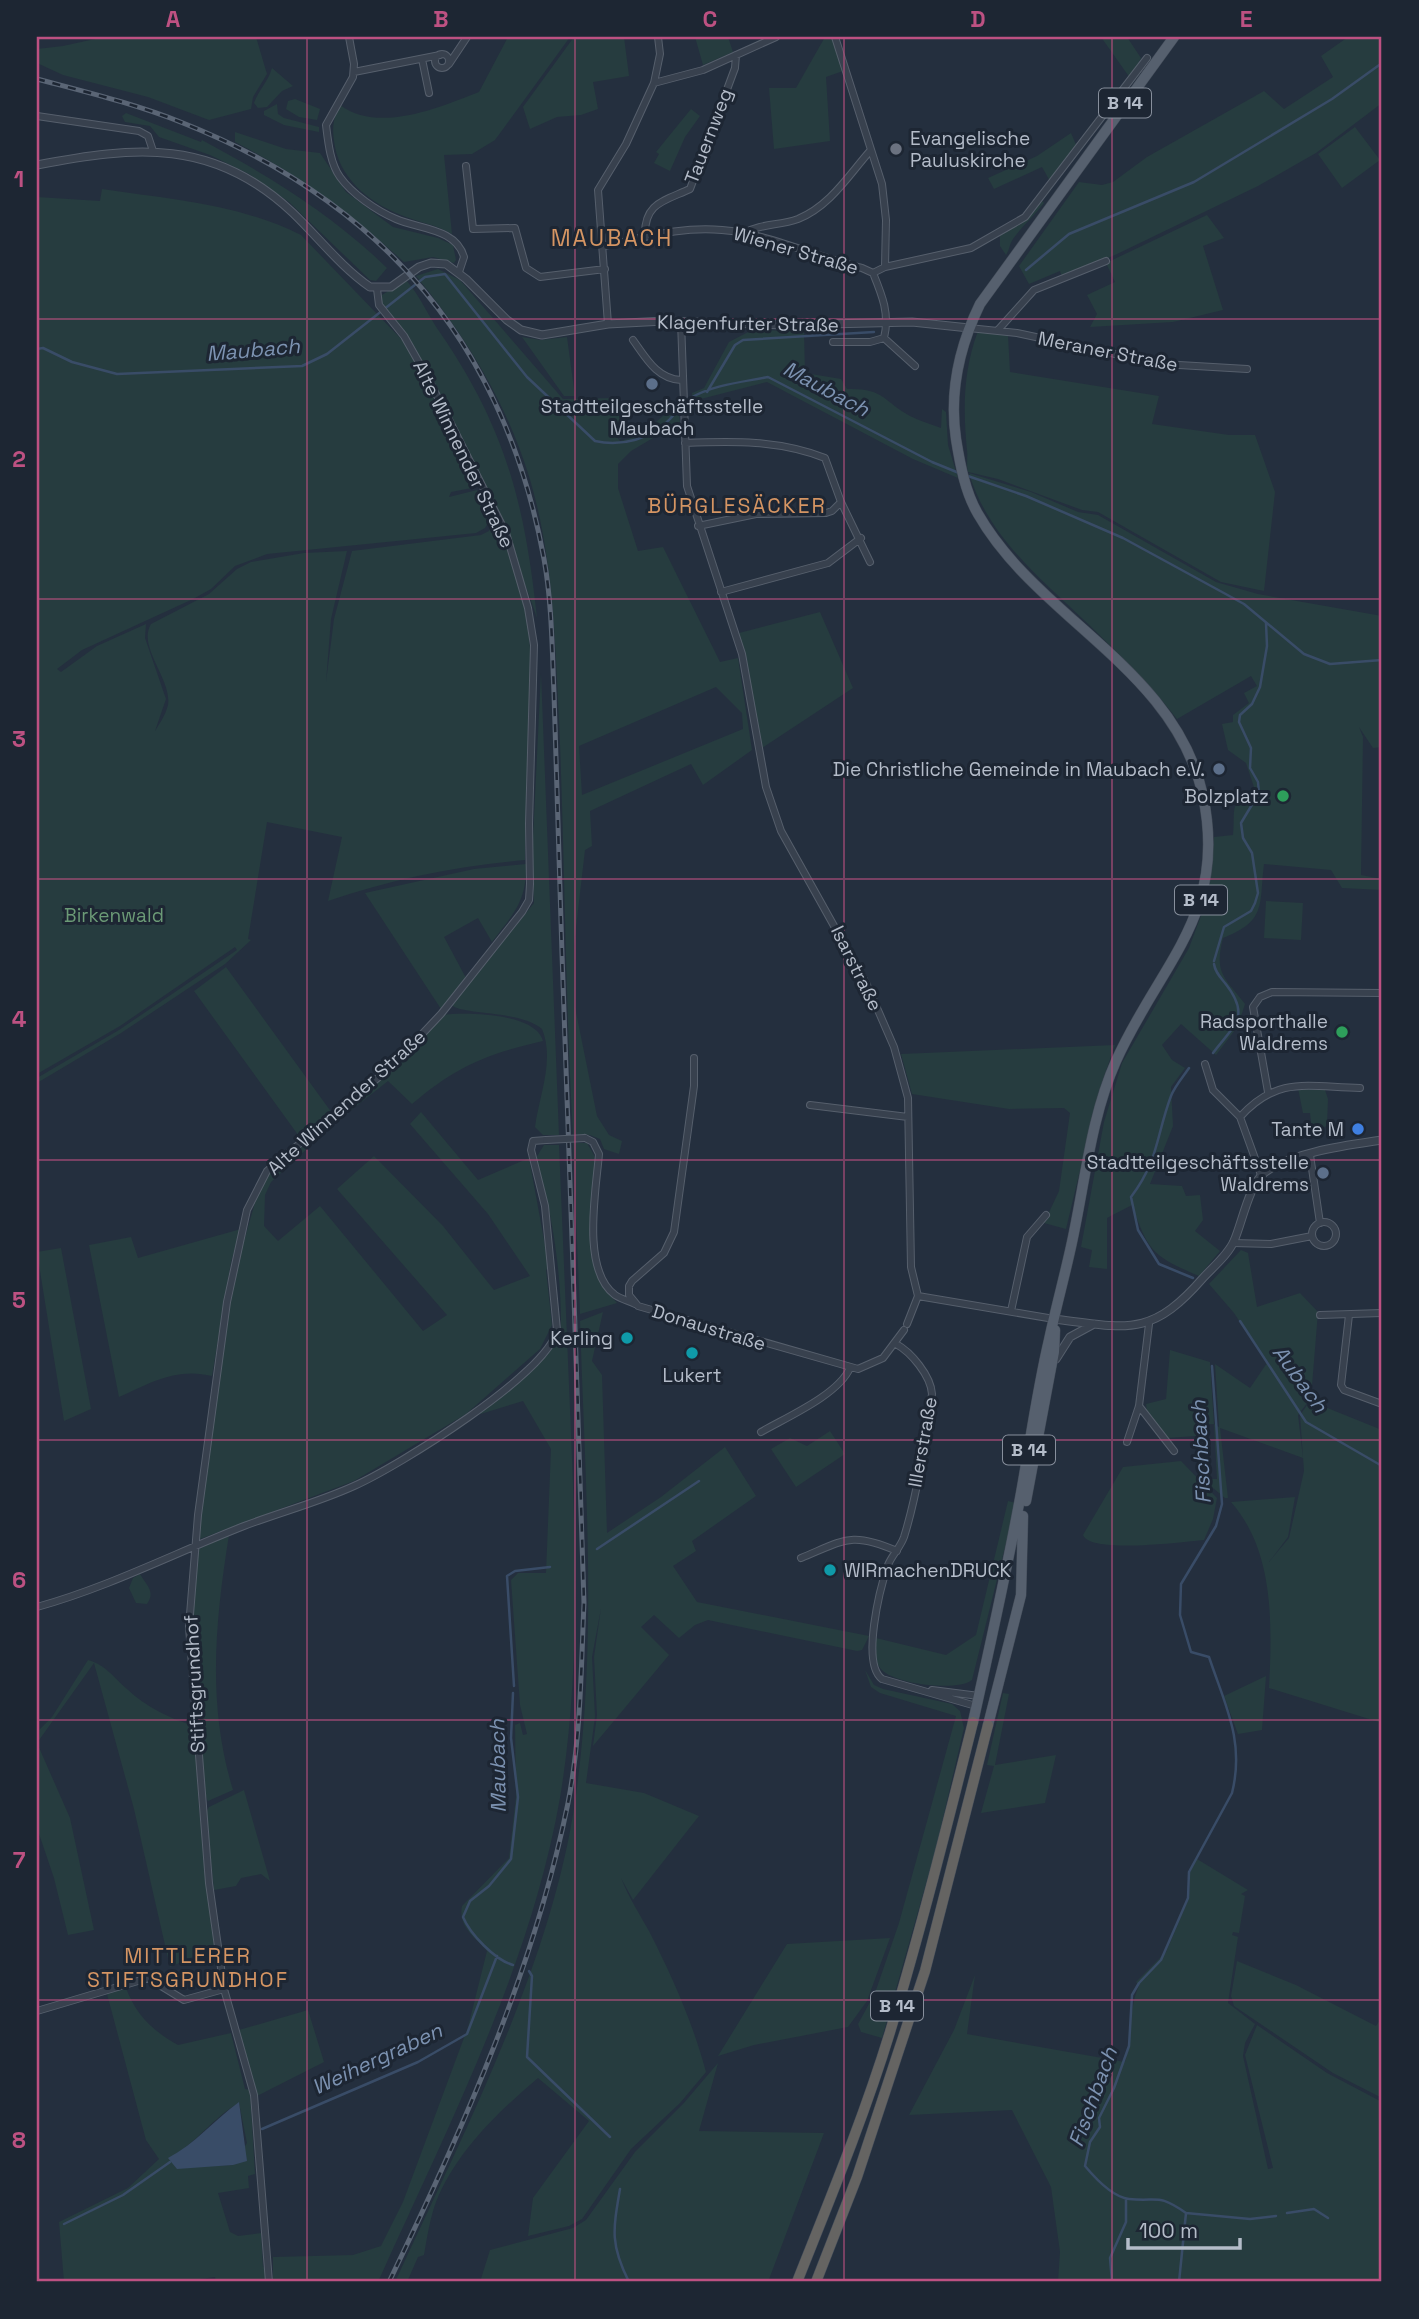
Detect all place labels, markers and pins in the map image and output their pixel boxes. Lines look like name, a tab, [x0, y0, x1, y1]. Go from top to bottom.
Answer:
place label: Evangelische Pauluskirche	[910, 126, 1030, 173]
marker: Evangelische Pauluskirche	[888, 141, 904, 157]
marker: Stadtteilgeschäftsstelle Maubach	[644, 376, 660, 392]
place label: Stadtteilgeschäftsstelle Maubach	[541, 394, 763, 441]
place label: Die Christliche Gemeinde in Maubach e.V.	[833, 757, 1205, 782]
marker: Die Christliche Gemeinde in Maubach e.V.	[1211, 761, 1227, 777]
place label: Bolzplatz	[1184, 784, 1269, 809]
marker: Bolzplatz	[1275, 788, 1291, 804]
place label: Radsporthalle Waldrems	[1200, 1009, 1328, 1056]
marker: Radsporthalle Waldrems	[1334, 1024, 1350, 1040]
place label: Tante M	[1271, 1117, 1344, 1142]
marker: Tante M	[1350, 1121, 1366, 1137]
place label: Stadtteilgeschäftsstelle Waldrems	[1087, 1150, 1309, 1197]
marker: Stadtteilgeschäftsstelle Waldrems	[1315, 1165, 1331, 1181]
place label: Kerling	[550, 1326, 613, 1351]
marker: Kerling	[619, 1330, 635, 1346]
marker: Lukert	[684, 1345, 700, 1361]
place label: Lukert	[663, 1363, 721, 1388]
place label: WIRmachenDRUCK	[844, 1558, 1012, 1583]
marker: WIRmachenDRUCK	[822, 1562, 838, 1578]

